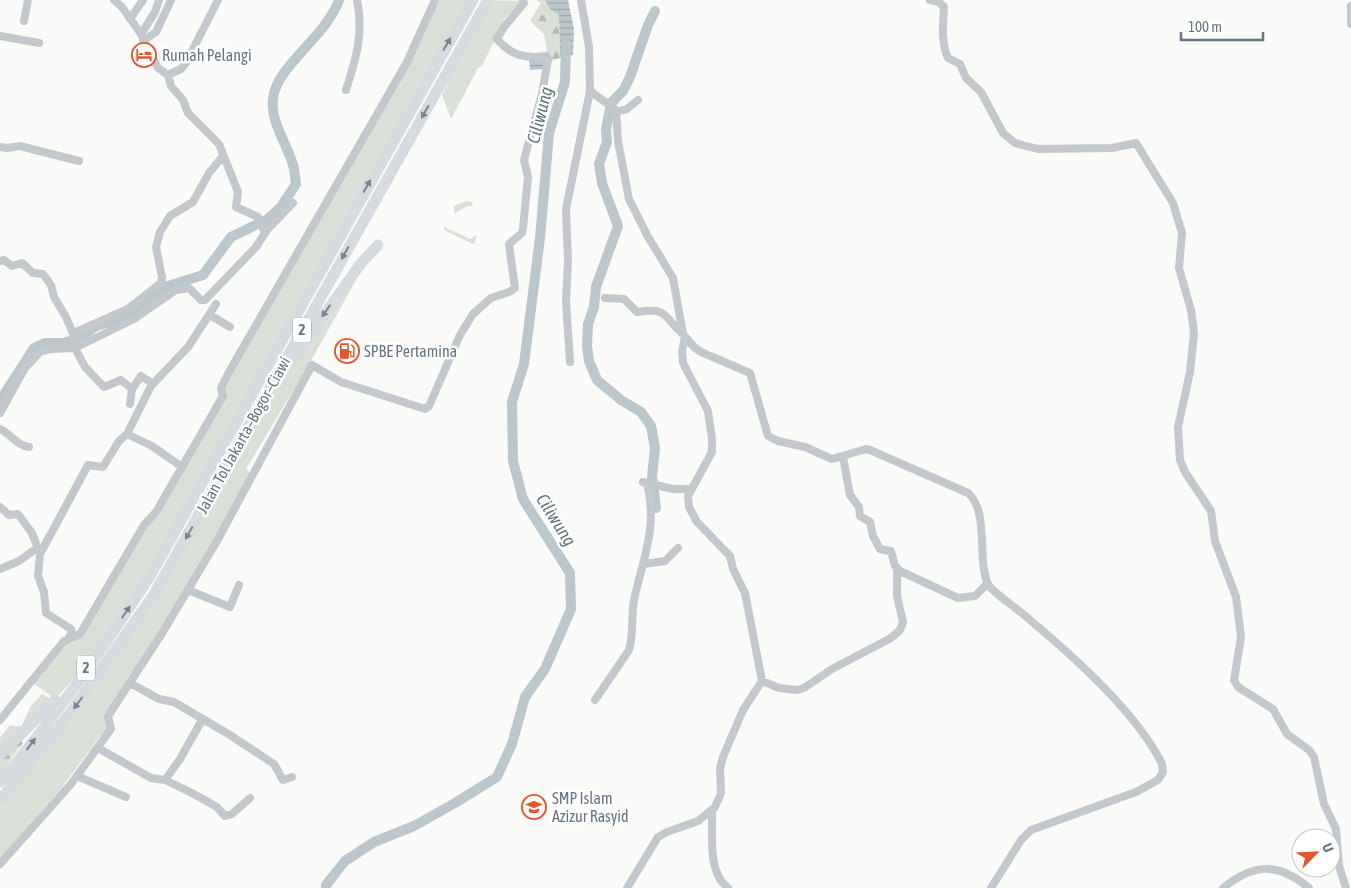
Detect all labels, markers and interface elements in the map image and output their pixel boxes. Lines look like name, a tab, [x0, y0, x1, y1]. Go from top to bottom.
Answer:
scale bar	[1181, 10, 1264, 42]
text: 100 m	[1188, 18, 1222, 35]
one-way arrow	[442, 37, 451, 51]
hotel icon: Rumah Pelangi	[131, 42, 157, 68]
place label: Rumah Pelangi	[162, 46, 252, 65]
water label: Ciliwung	[522, 84, 557, 145]
one-way arrow	[421, 104, 429, 119]
one-way arrow	[363, 179, 372, 192]
one-way arrow	[341, 246, 350, 260]
one-way arrow	[321, 304, 331, 318]
road number: 2	[293, 318, 311, 342]
fuel station icon: SPBE Pertamina	[334, 338, 360, 364]
place label: SPBE Pertamina	[364, 342, 457, 360]
street label: Jalan Tol Jakarta–Bogor–Ciawi	[192, 354, 294, 517]
water label: Ciliwung	[532, 490, 581, 550]
one-way arrow	[185, 526, 194, 539]
one-way arrow	[121, 606, 131, 619]
road number: 2	[77, 656, 95, 680]
one-way arrow	[73, 696, 83, 710]
one-way arrow	[25, 738, 36, 751]
place label: SMP Islam Azizur Rasyid	[552, 789, 629, 826]
school or university icon: SMP Islam Azizur Rasyid	[521, 794, 547, 820]
north arrow	[1291, 828, 1341, 878]
text: U	[1319, 841, 1337, 855]

